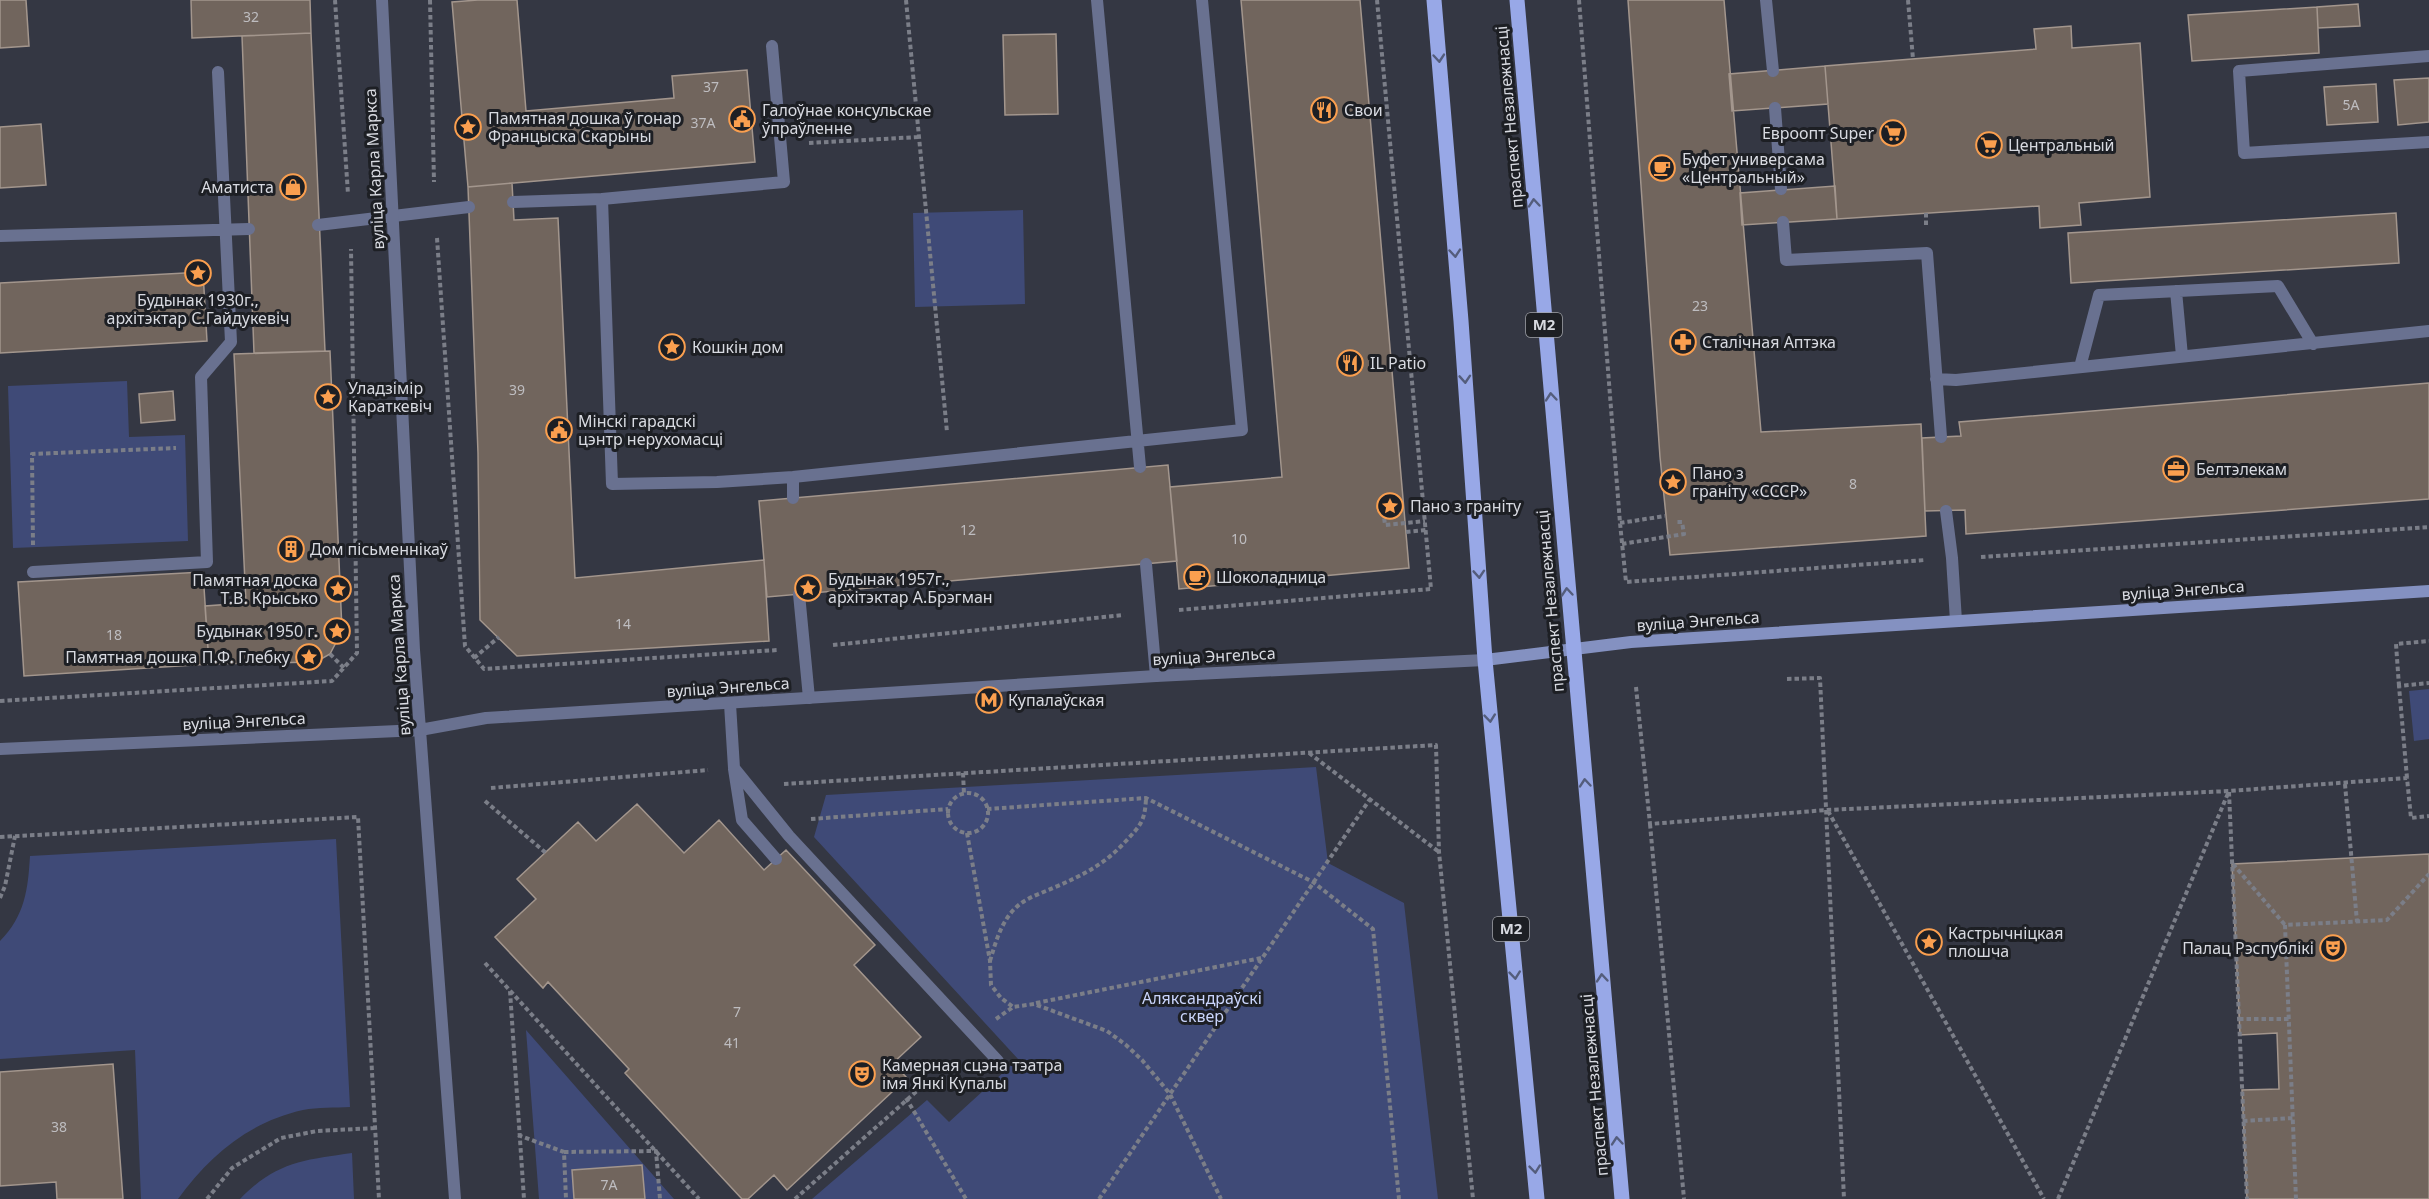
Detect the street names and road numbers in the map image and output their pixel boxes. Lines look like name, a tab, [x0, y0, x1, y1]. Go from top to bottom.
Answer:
street label: праспект Незалежнасці	[1490, 25, 1528, 209]
street label: вуліца Карла Маркса	[359, 88, 389, 250]
road number: М2	[1526, 313, 1562, 337]
street label: праспект Незалежнасці	[1531, 509, 1569, 693]
street label: вуліца Карла Маркса	[382, 574, 416, 736]
street label: вуліца Энгельса	[2121, 575, 2245, 605]
street label: вуліца Энгельса	[1636, 606, 1760, 636]
street label: вуліца Энгельса	[1152, 642, 1276, 670]
street label: вуліца Энгельса	[666, 672, 790, 702]
street label: вуліца Энгельса	[182, 707, 306, 735]
road number: М2	[1493, 917, 1529, 941]
street label: праспект Незалежнасці	[1575, 993, 1613, 1177]

